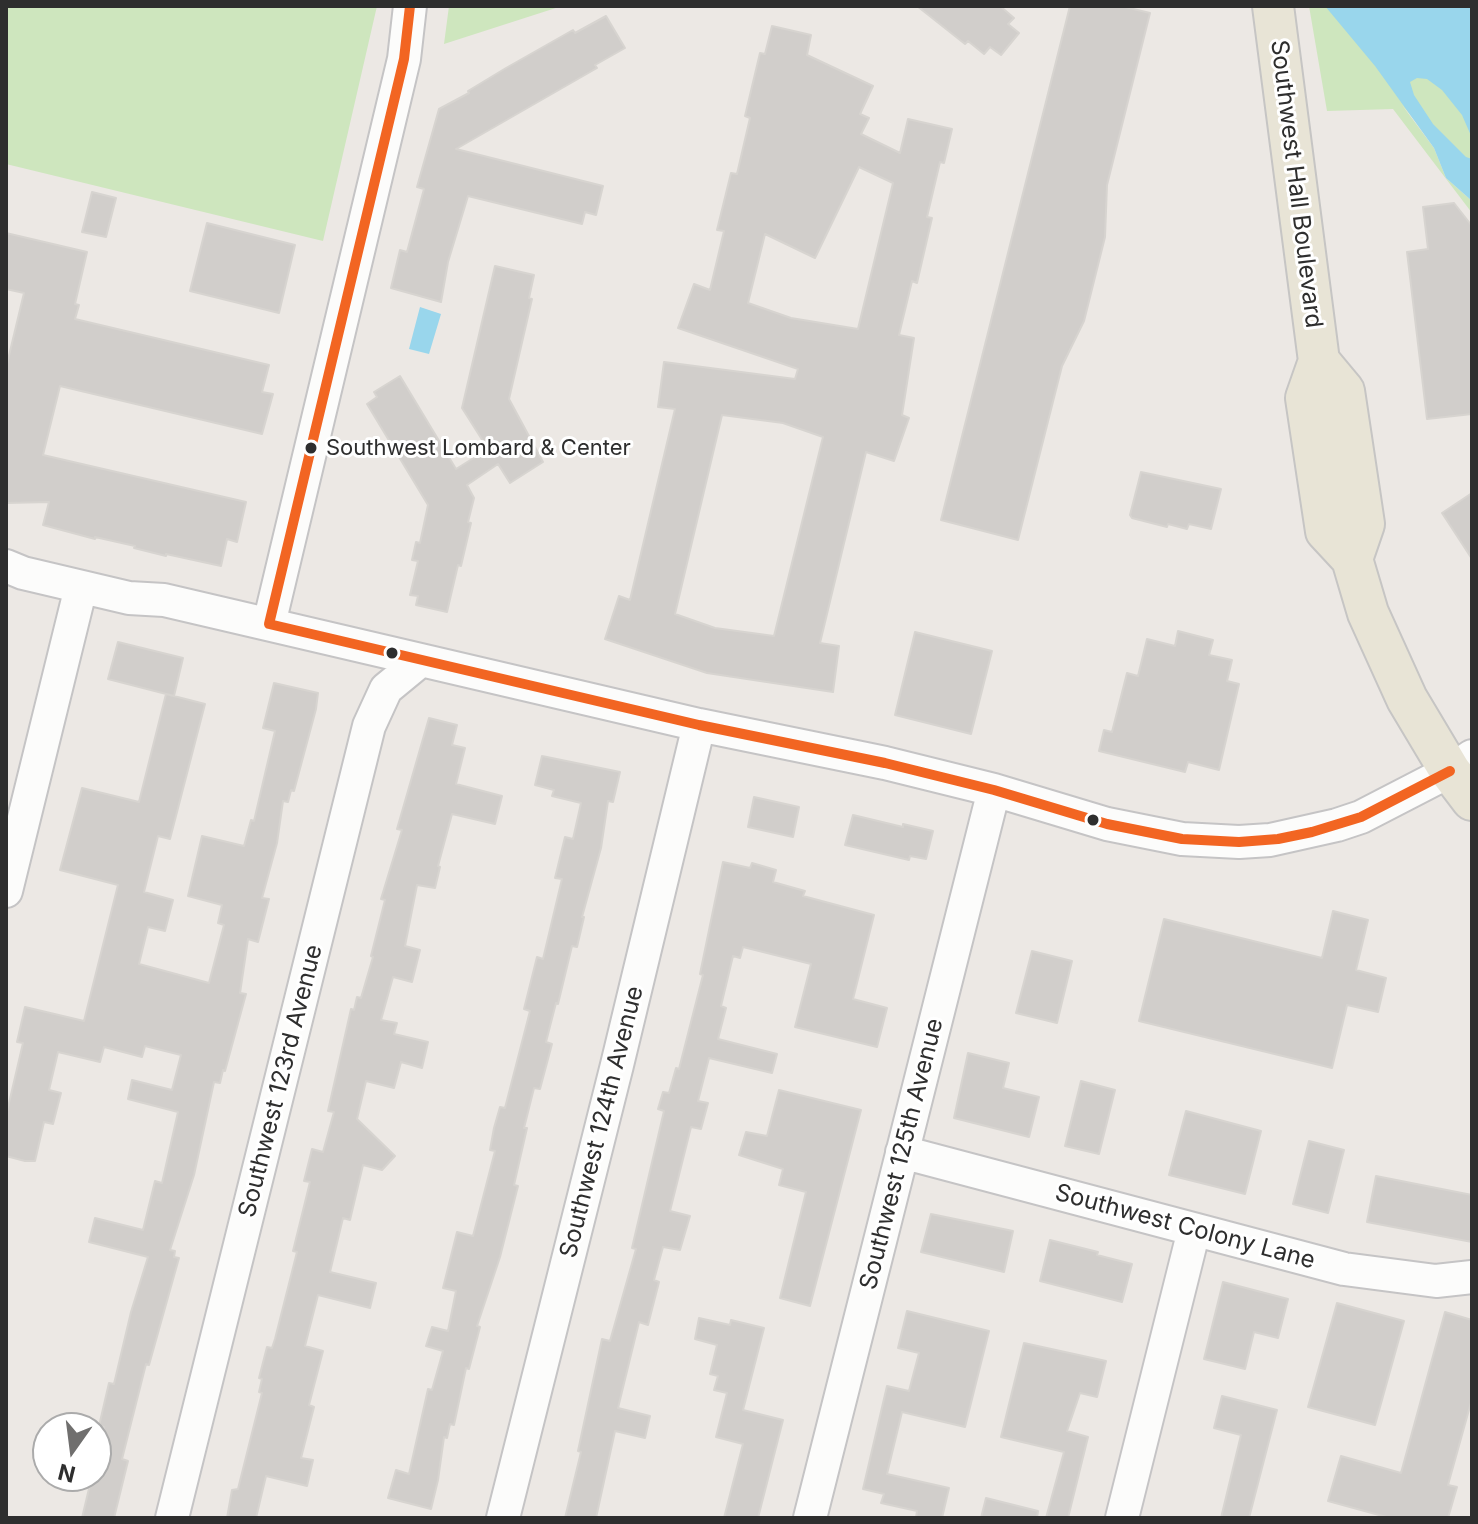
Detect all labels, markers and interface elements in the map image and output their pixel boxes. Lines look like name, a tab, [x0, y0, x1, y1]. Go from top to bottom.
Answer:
street label: Southwest Hall Boulevard	[1264, 38, 1328, 330]
place label: Southwest Lombard & Center	[326, 435, 631, 461]
marker: Southwest Lombard & Center	[303, 440, 319, 456]
unlabelled marker	[384, 645, 400, 661]
unlabelled marker	[1085, 812, 1101, 828]
street label: Southwest 123rd Avenue	[233, 942, 329, 1220]
street label: Southwest 124th Avenue	[554, 983, 650, 1261]
street label: Southwest 125th Avenue	[854, 1015, 950, 1293]
street label: Southwest Colony Lane	[1052, 1178, 1318, 1276]
north arrow	[32, 1412, 112, 1492]
text: N	[55, 1459, 78, 1488]

